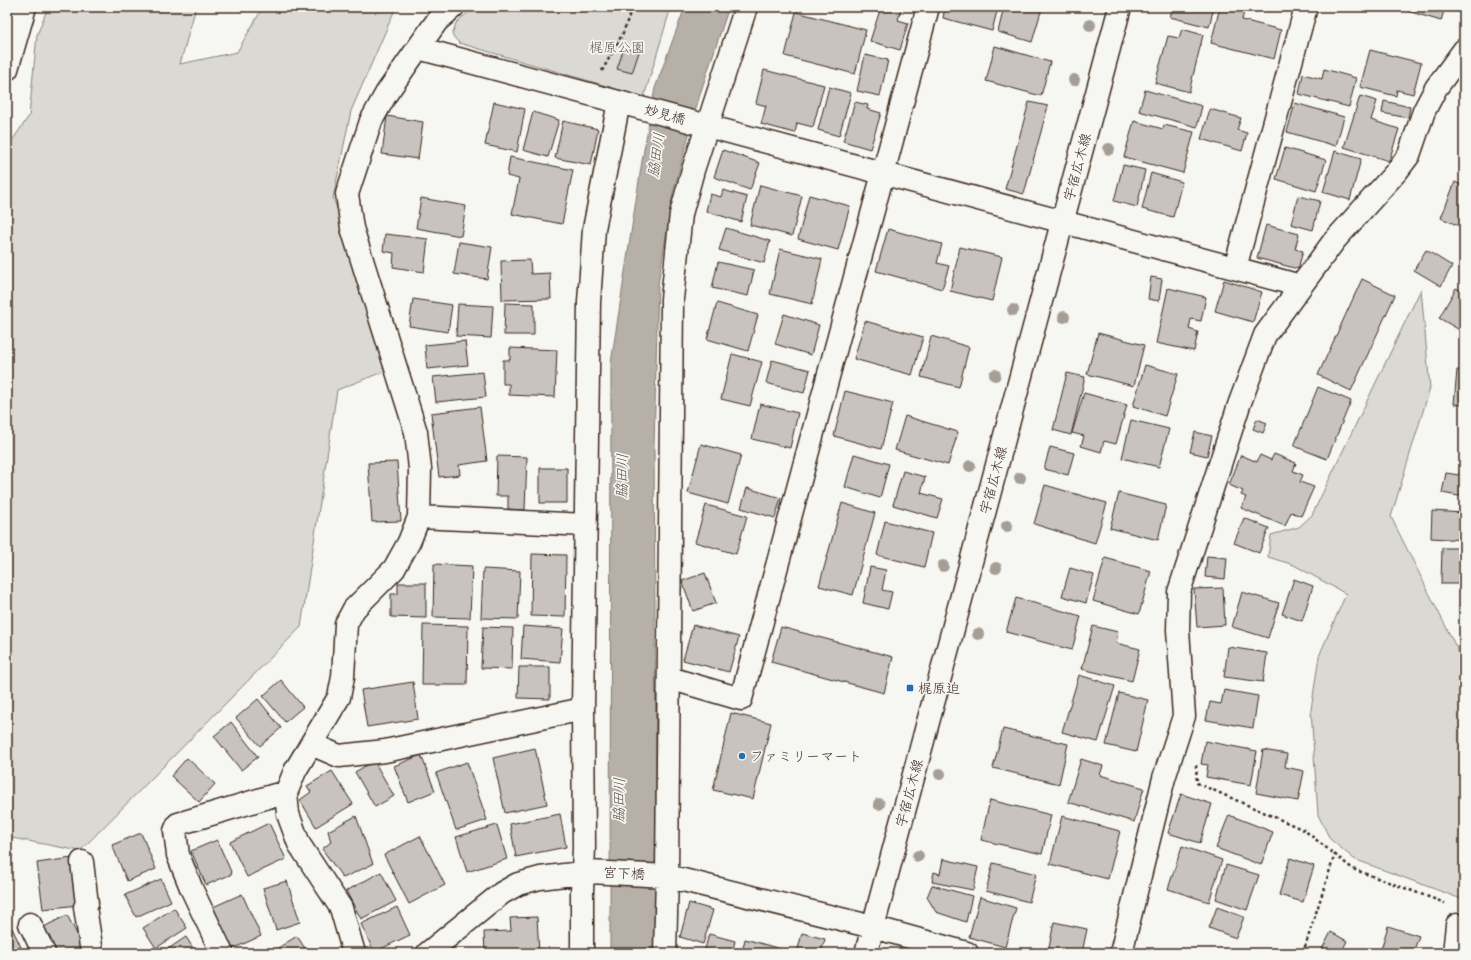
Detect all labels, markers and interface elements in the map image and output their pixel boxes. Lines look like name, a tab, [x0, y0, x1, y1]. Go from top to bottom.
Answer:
park label: 梶原公園	[589, 39, 645, 56]
street label: 妙見橋	[642, 101, 687, 128]
water label: 脇田川	[644, 131, 669, 179]
street label: 宇宿広木線	[1060, 131, 1095, 203]
street label: 宇宿広木線	[976, 444, 1011, 516]
water label: 脇田川	[613, 453, 632, 499]
place label: 梶原迫	[918, 680, 960, 697]
marker: 梶原迫	[905, 683, 915, 693]
place label: ファミリーマート	[750, 748, 862, 765]
marker: ファミリーマート	[737, 751, 747, 761]
street label: 宇宿広木線	[892, 757, 927, 829]
water label: 脇田川	[610, 777, 629, 823]
street label: 宮下橋	[603, 864, 645, 883]

